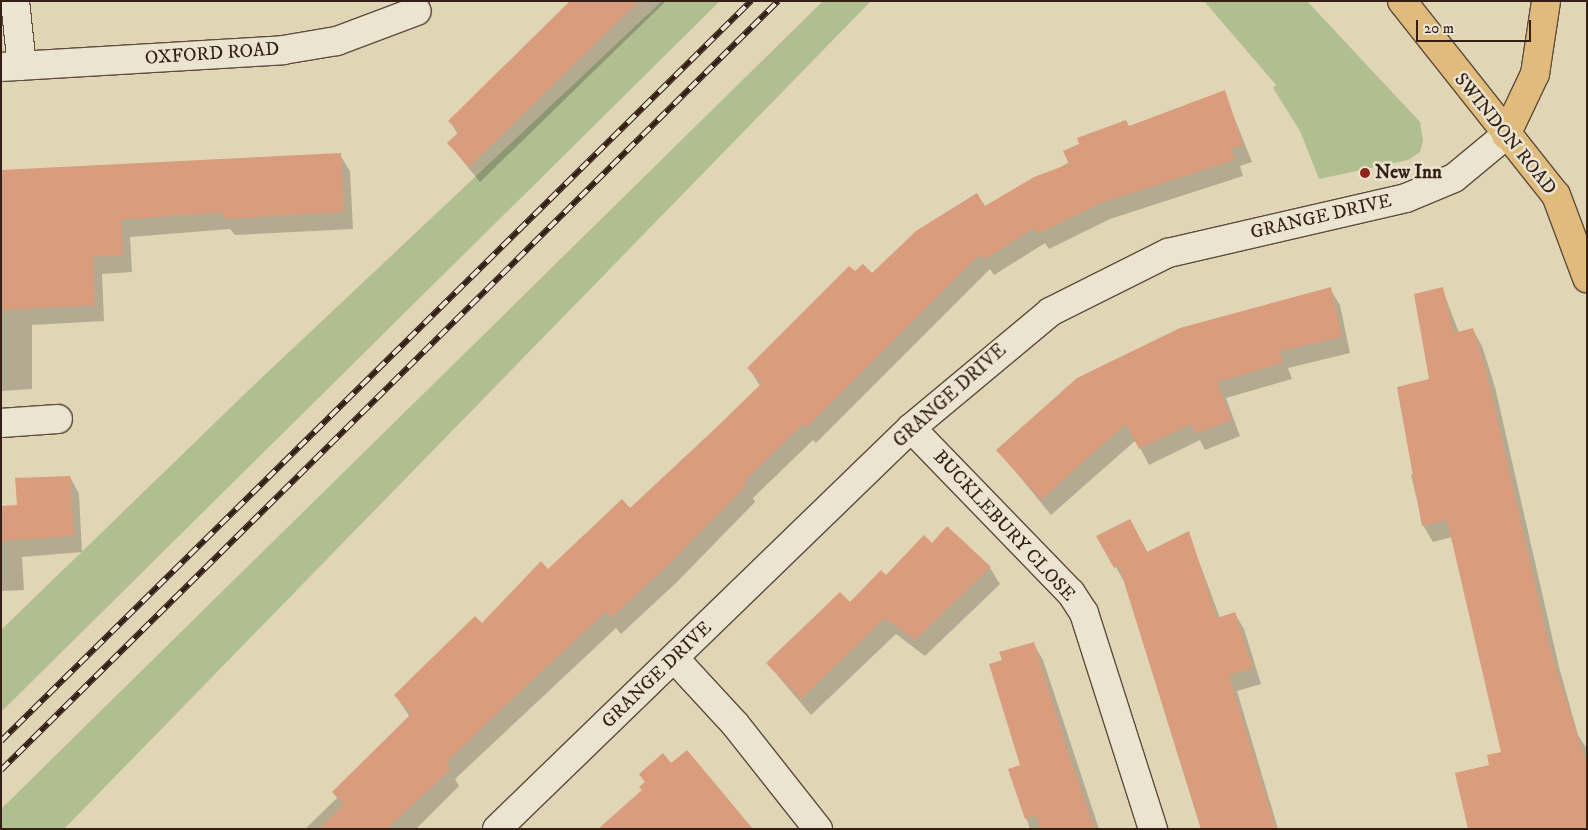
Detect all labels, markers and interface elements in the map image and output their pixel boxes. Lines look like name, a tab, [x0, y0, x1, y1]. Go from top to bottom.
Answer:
scale bar	[1418, 10, 1533, 42]
text: 20 m	[1424, 19, 1454, 38]
street label: OXFORD ROAD	[144, 38, 280, 70]
street label: SWINDON ROAD	[1449, 69, 1561, 199]
place label: New Inn	[1375, 162, 1442, 184]
marker: New Inn	[1359, 167, 1371, 179]
street label: GRANGE DRIVE	[1248, 190, 1394, 244]
street label: GRANGE DRIVE	[889, 339, 1011, 453]
street label: BUCKLEBURY CLOSE	[928, 446, 1080, 606]
street label: GRANGE DRIVE	[597, 617, 717, 733]

